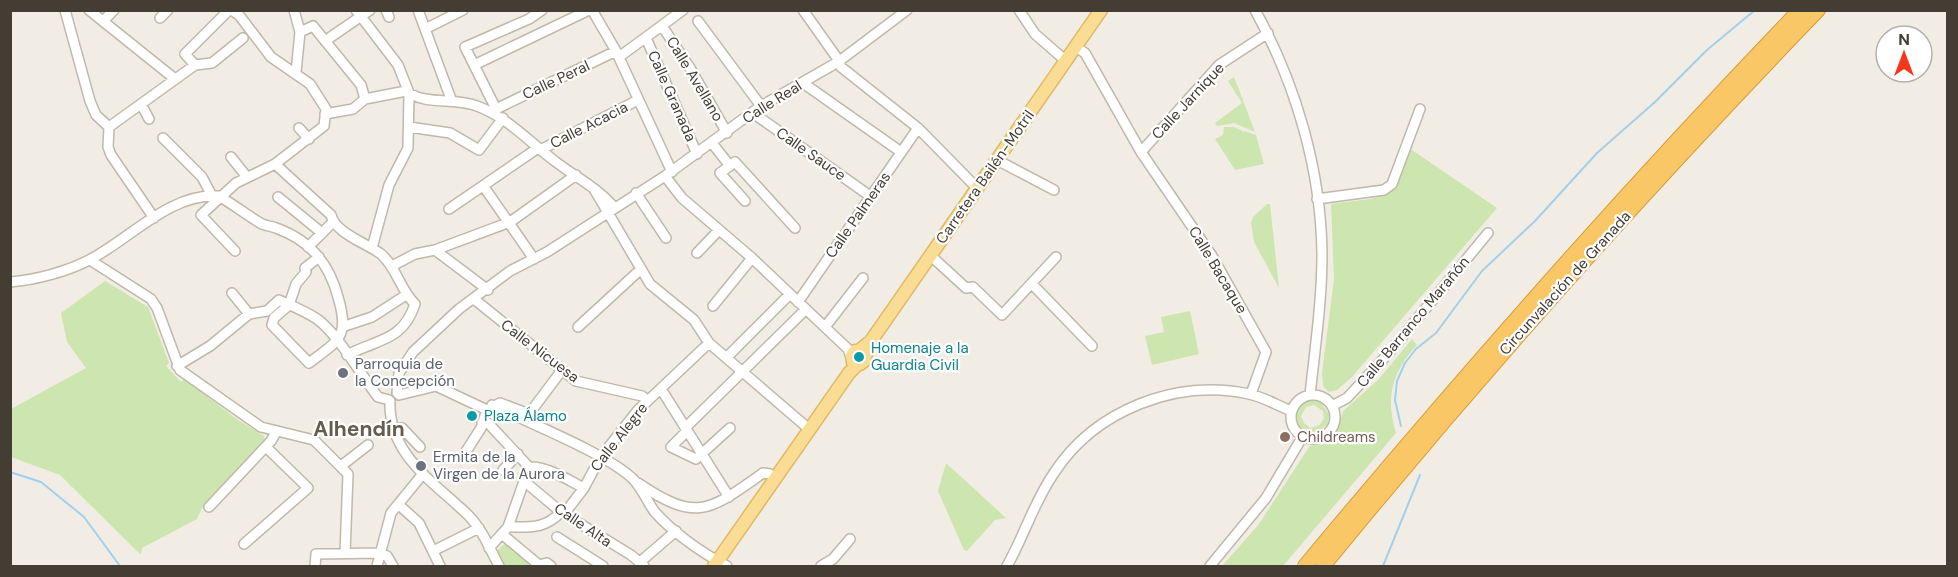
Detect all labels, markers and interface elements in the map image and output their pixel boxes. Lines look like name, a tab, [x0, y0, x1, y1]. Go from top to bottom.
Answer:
north arrow	[1874, 24, 1934, 84]
text: N	[1898, 29, 1910, 50]
street label: Calle Avellano	[662, 33, 728, 125]
street label: Calle Granada	[643, 47, 701, 145]
street label: Calle Peral	[519, 56, 593, 104]
street label: Calle Jarnique	[1147, 58, 1229, 144]
street label: Calle Real	[738, 76, 806, 128]
street label: Calle Acacia	[547, 97, 631, 153]
street label: Carretera Bailén-Motril	[931, 106, 1039, 248]
street label: Calle Sauce	[772, 123, 850, 185]
street label: Calle Palmeras	[821, 168, 895, 262]
street label: Circunvalación de Granada	[1495, 207, 1635, 359]
street label: Calle Bacaque	[1184, 223, 1252, 317]
street label: Calle Barranco Marañón	[1352, 252, 1474, 392]
street label: Calle Nicuesa	[497, 315, 583, 387]
place label: Homenaje a la Guardia Civil	[871, 338, 969, 375]
marker: Homenaje a la Guardia Civil	[852, 350, 866, 364]
place label: Parroquia de la Concepción	[355, 354, 455, 391]
marker: Parroquia de la Concepción	[336, 366, 350, 380]
street label: Calle Alegre	[586, 399, 652, 475]
place label: Plaza Álamo	[484, 406, 567, 426]
marker: Plaza Álamo	[465, 409, 479, 423]
district label: Alhendín	[313, 415, 405, 443]
place label: Childreams	[1297, 427, 1376, 447]
marker: Childreams	[1278, 430, 1292, 444]
place label: Ermita de la Virgen de la Aurora	[433, 447, 565, 484]
marker: Ermita de la Virgen de la Aurora	[414, 459, 428, 473]
street label: Calle Alta	[550, 498, 616, 552]

